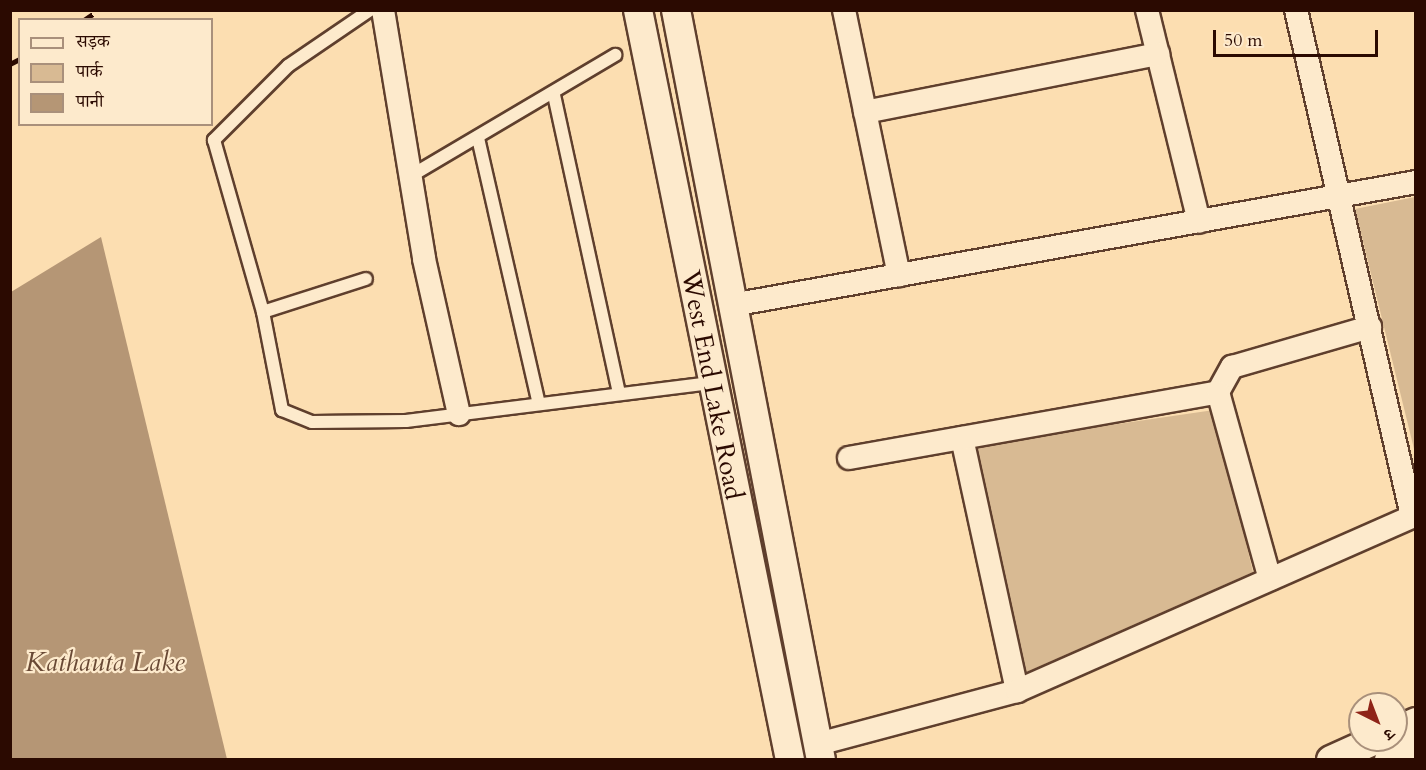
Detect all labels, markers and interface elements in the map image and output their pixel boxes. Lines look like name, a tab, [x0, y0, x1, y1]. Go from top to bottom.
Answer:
legend	[18, 18, 213, 126]
scale bar	[1216, 18, 1381, 56]
text: 50 m	[1224, 28, 1263, 53]
text: सड़क	[76, 29, 110, 54]
text: पार्क	[76, 59, 103, 84]
text: पानी	[76, 89, 103, 114]
street label: West End Lake Road	[674, 268, 750, 502]
water label: Kathauta Lake	[25, 647, 185, 679]
north arrow	[1348, 692, 1408, 752]
text: उ	[1378, 723, 1399, 745]

